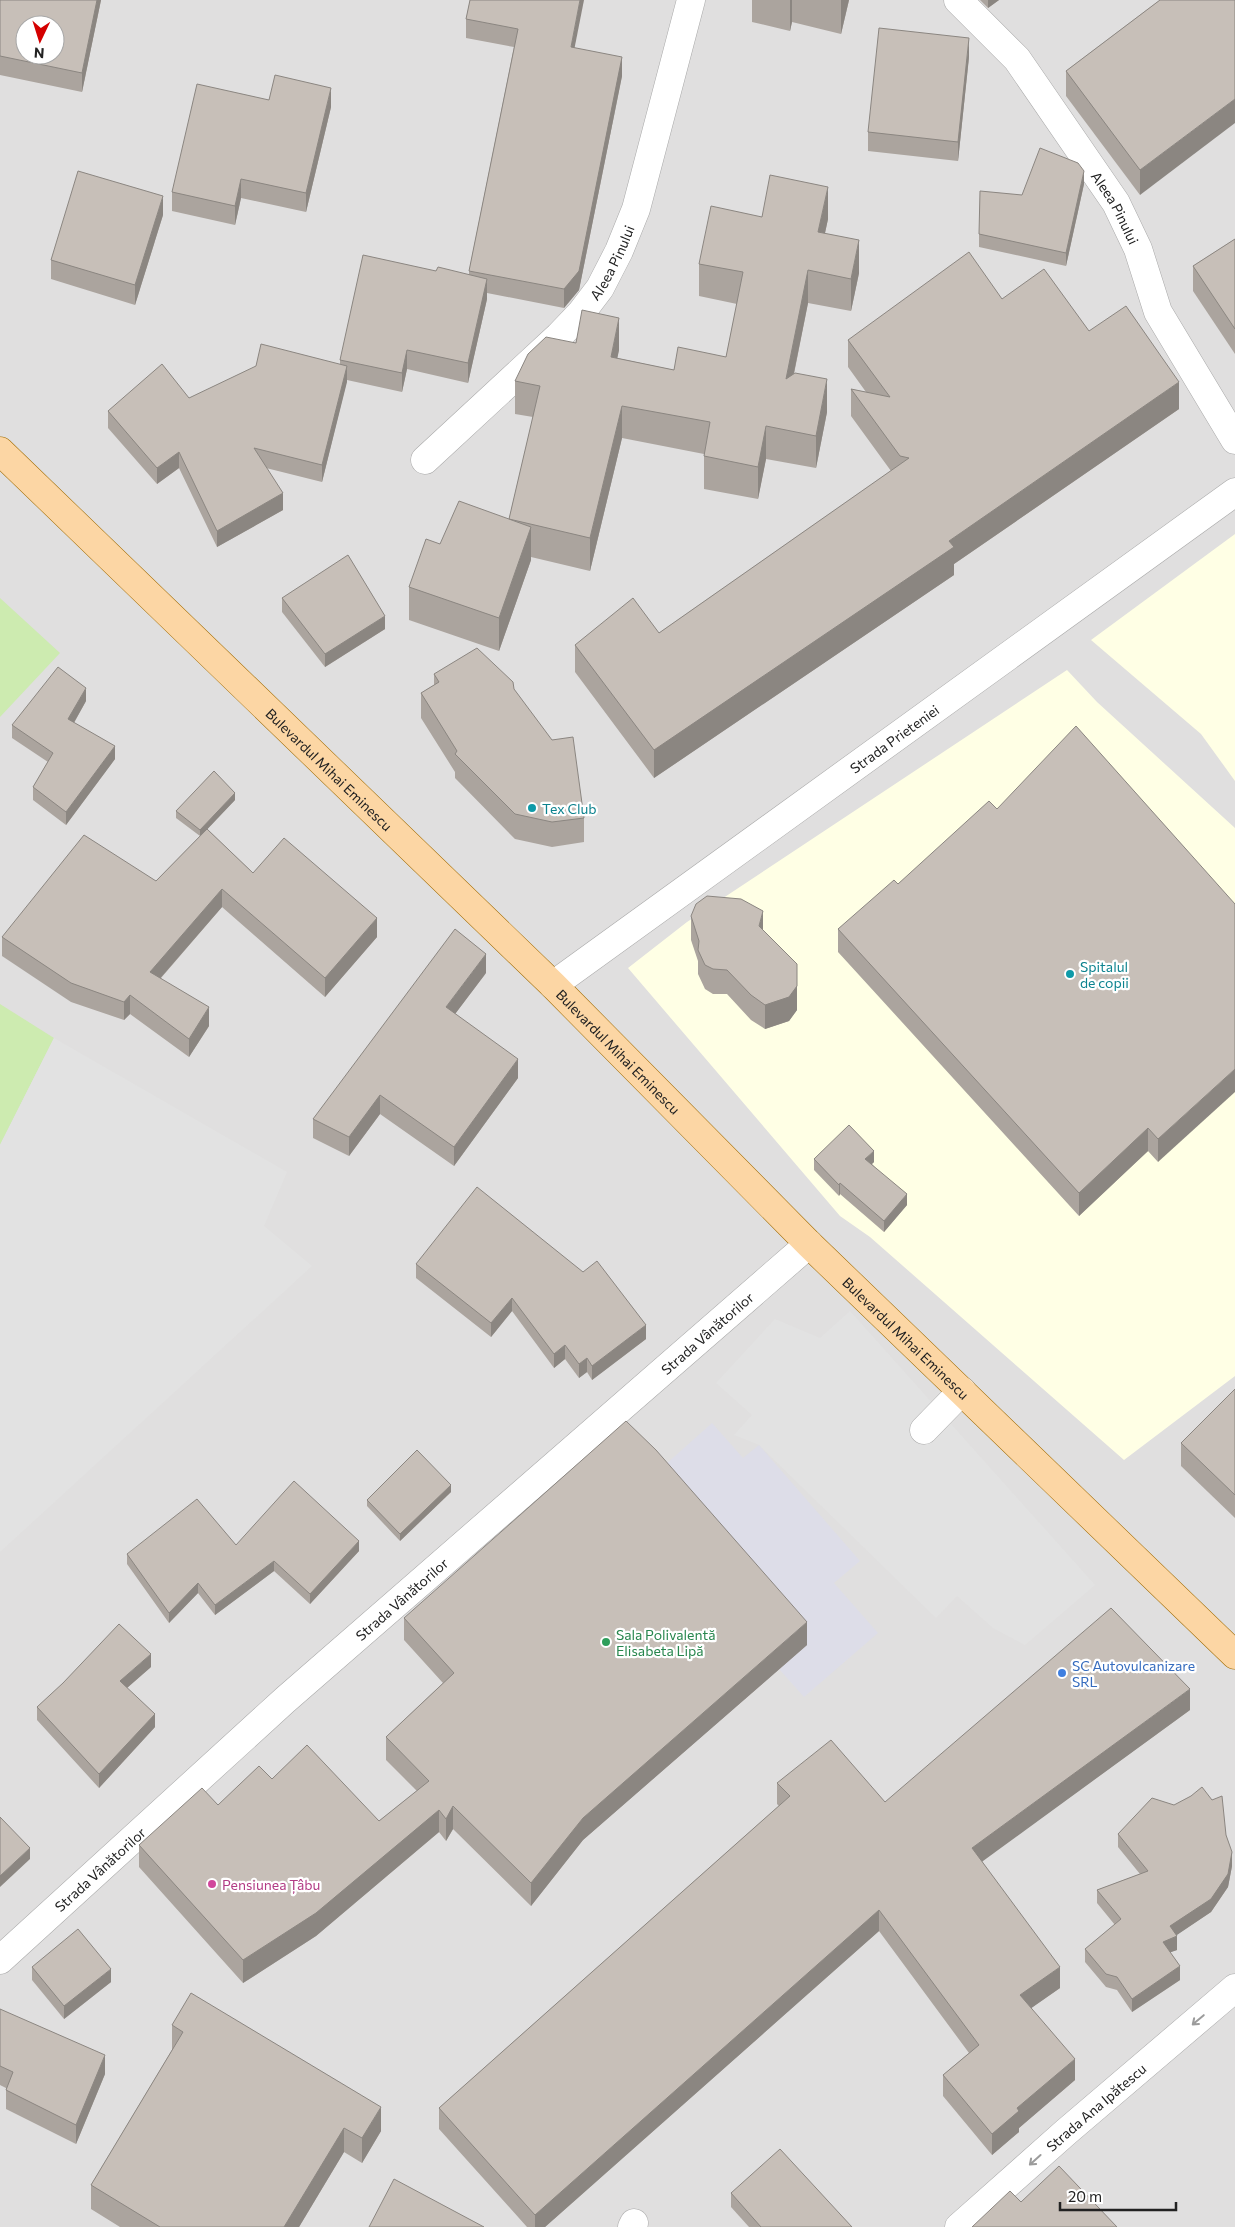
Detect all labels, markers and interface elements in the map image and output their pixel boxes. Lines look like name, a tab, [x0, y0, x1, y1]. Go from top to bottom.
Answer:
north arrow	[15, 15, 65, 65]
text: N	[33, 45, 45, 62]
street label: Aleea Pinului	[1088, 168, 1143, 247]
street label: Aleea Pinului	[586, 223, 637, 303]
street label: Strada Prieteniei	[846, 701, 942, 776]
street label: Bulevardul Mihai Eminescu	[263, 704, 396, 834]
place label: Tex Club	[542, 800, 597, 817]
marker: Tex Club	[526, 802, 538, 814]
place label: Spitalul de copii	[1080, 958, 1129, 991]
marker: Spitalul de copii	[1064, 968, 1076, 980]
street label: Bulevardul Mihai Eminescu	[553, 985, 684, 1117]
street label: Bulevardul Mihai Eminescu	[840, 1273, 973, 1403]
street label: Strada Vânătorilor	[657, 1288, 757, 1378]
street label: Strada Vânătorilor	[352, 1554, 451, 1644]
place label: Sala Polivalentă Elisabeta Lipă	[616, 1626, 715, 1659]
marker: Sala Polivalentă Elisabeta Lipă	[600, 1636, 612, 1648]
place label: SC Autovulcanizare SRL	[1072, 1657, 1195, 1690]
marker: SC Autovulcanizare SRL	[1056, 1667, 1068, 1679]
street label: Strada Vânătorilor	[51, 1823, 149, 1915]
place label: Pensiunea Țâbu	[222, 1876, 320, 1894]
marker: Pensiunea Țâbu	[206, 1878, 218, 1890]
one-way arrow	[1192, 2014, 1205, 2025]
street label: Strada Ana Ipătescu	[1042, 2059, 1149, 2154]
one-way arrow	[1028, 2154, 1041, 2165]
scale bar	[1060, 2180, 1176, 2212]
text: 20 m	[1068, 2187, 1102, 2205]

